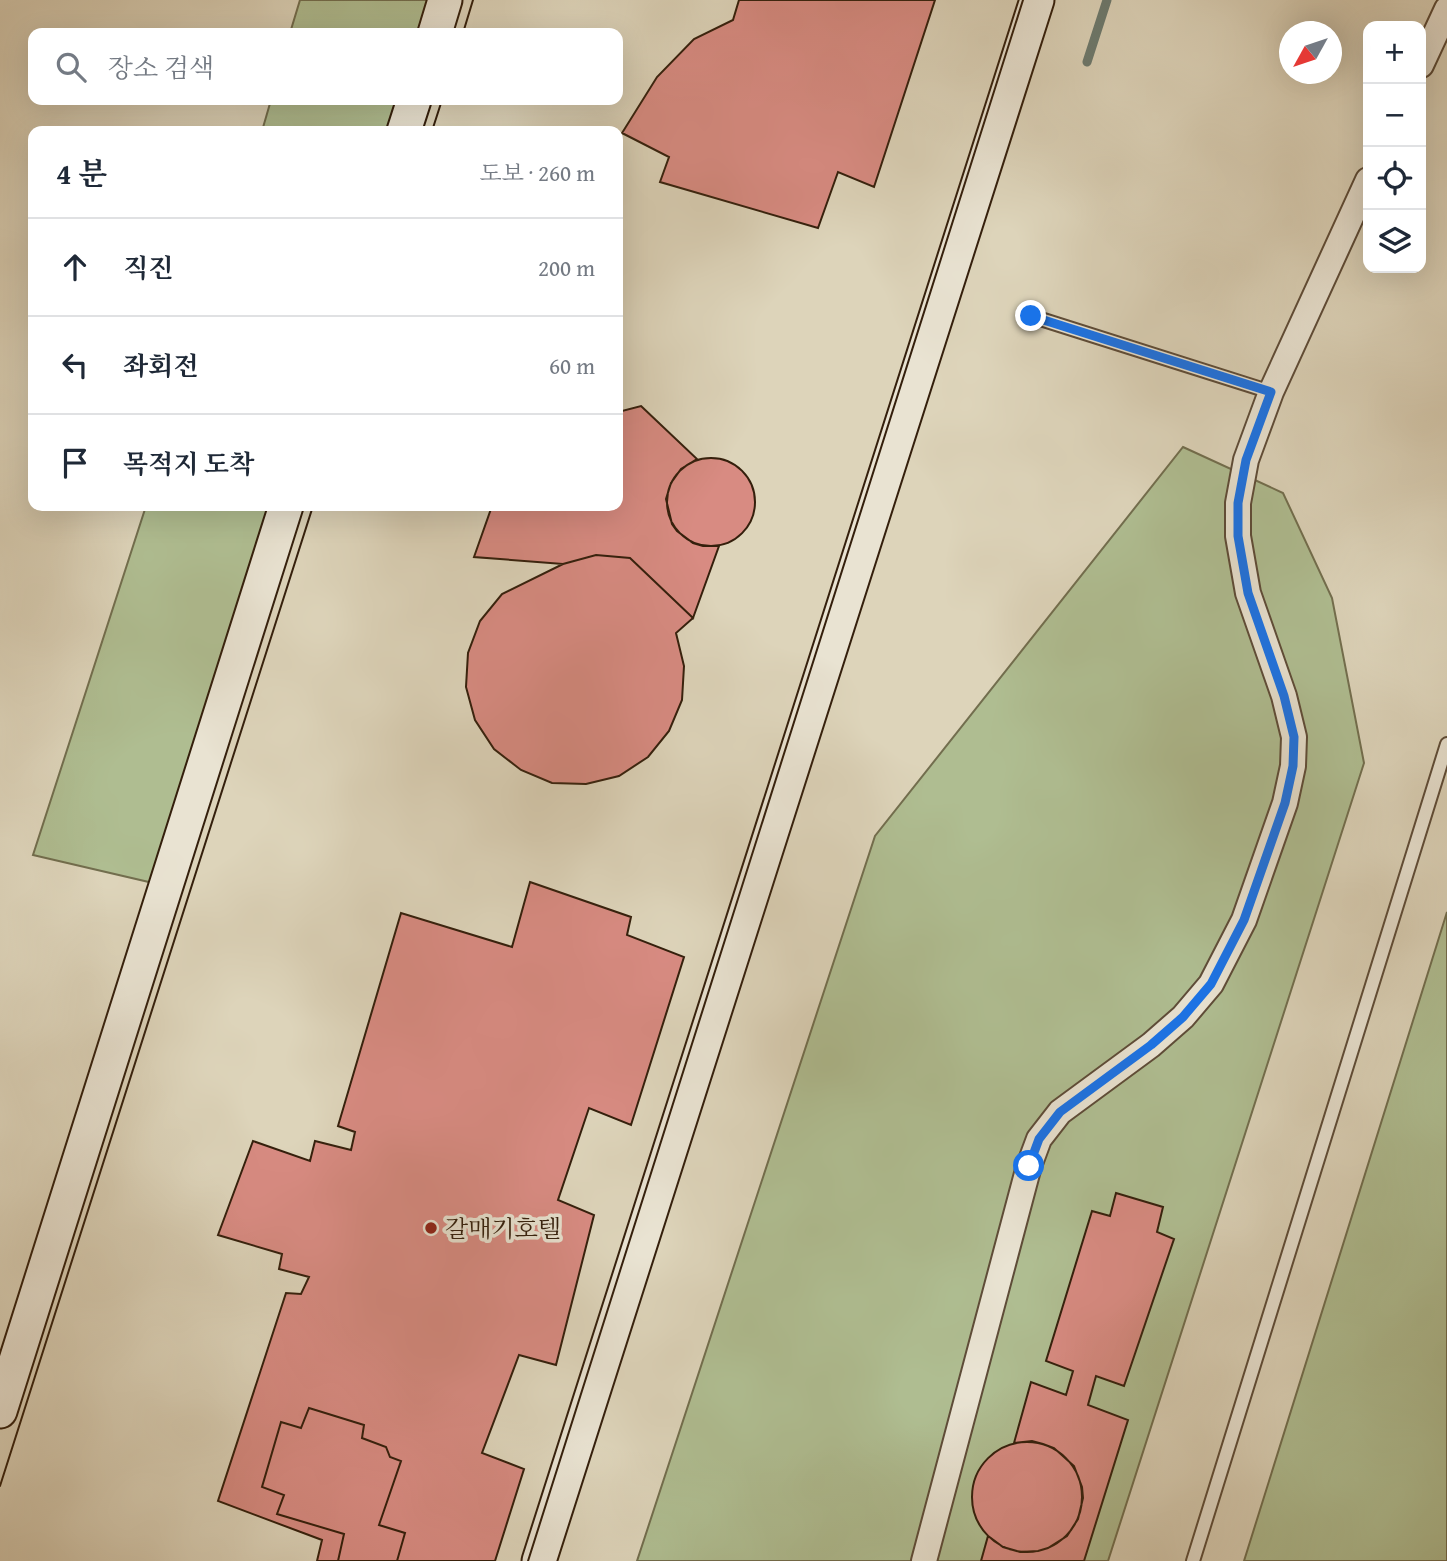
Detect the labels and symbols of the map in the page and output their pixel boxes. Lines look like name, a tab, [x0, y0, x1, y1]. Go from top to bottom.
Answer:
north arrow	[1279, 21, 1342, 84]
route end	[1015, 300, 1046, 331]
route start	[1013, 1150, 1044, 1181]
place label: 갈매기호텔	[445, 1211, 561, 1246]
marker: 갈매기호텔	[423, 1220, 439, 1236]

